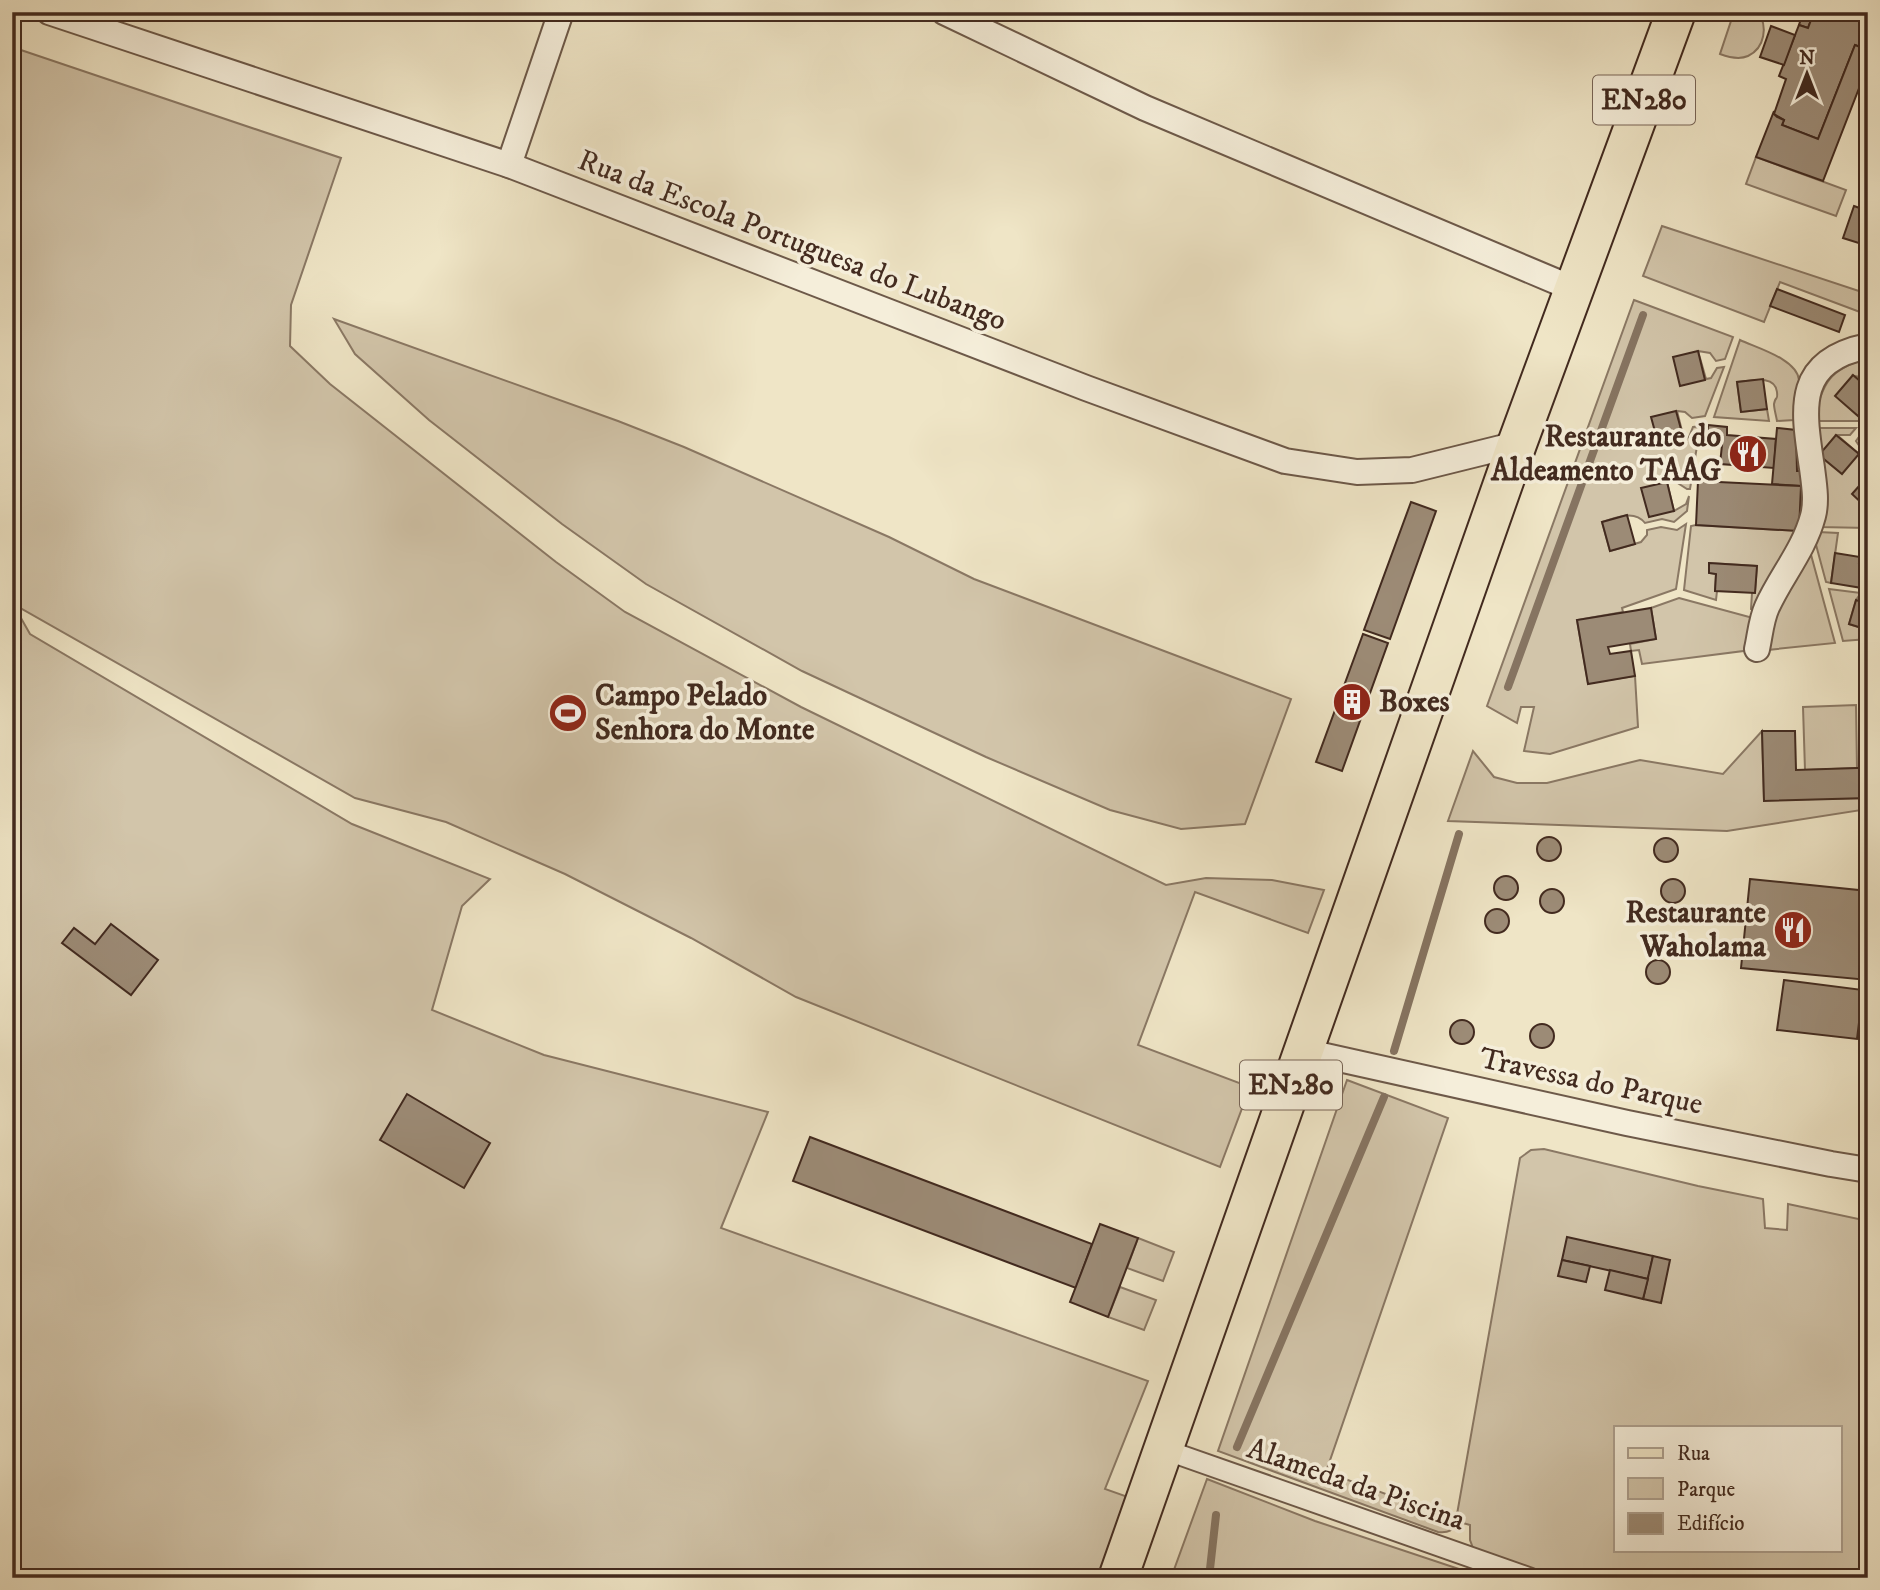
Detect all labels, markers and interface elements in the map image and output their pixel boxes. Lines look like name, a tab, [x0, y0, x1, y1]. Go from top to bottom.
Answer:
north arrow	[1772, 38, 1842, 108]
text: N	[1799, 47, 1815, 70]
road number: EN280	[1593, 76, 1695, 124]
street label: Rua da Escola Portuguesa do Lubango	[573, 142, 1011, 340]
place label: Restaurante do Aldeamento TAAG	[1490, 419, 1721, 490]
restaurant icon: Restaurante do Aldeamento TAAG	[1727, 433, 1769, 475]
place label: Campo Pelado Senhora do Monte	[595, 678, 815, 749]
building icon: Boxes	[1331, 681, 1373, 723]
place label: Boxes	[1379, 684, 1450, 721]
sports icon: Campo Pelado Senhora do Monte	[547, 692, 589, 734]
place label: Restaurante Waholama	[1625, 895, 1767, 966]
restaurant icon: Restaurante Waholama	[1772, 909, 1814, 951]
street label: Travessa do Parque	[1476, 1040, 1706, 1124]
road number: EN280	[1240, 1060, 1342, 1110]
legend	[1614, 1426, 1842, 1552]
street label: Alameda da Piscina	[1242, 1430, 1470, 1540]
text: Rua	[1677, 1441, 1710, 1467]
text: Parque	[1677, 1477, 1735, 1503]
text: Edifício	[1677, 1511, 1745, 1537]

